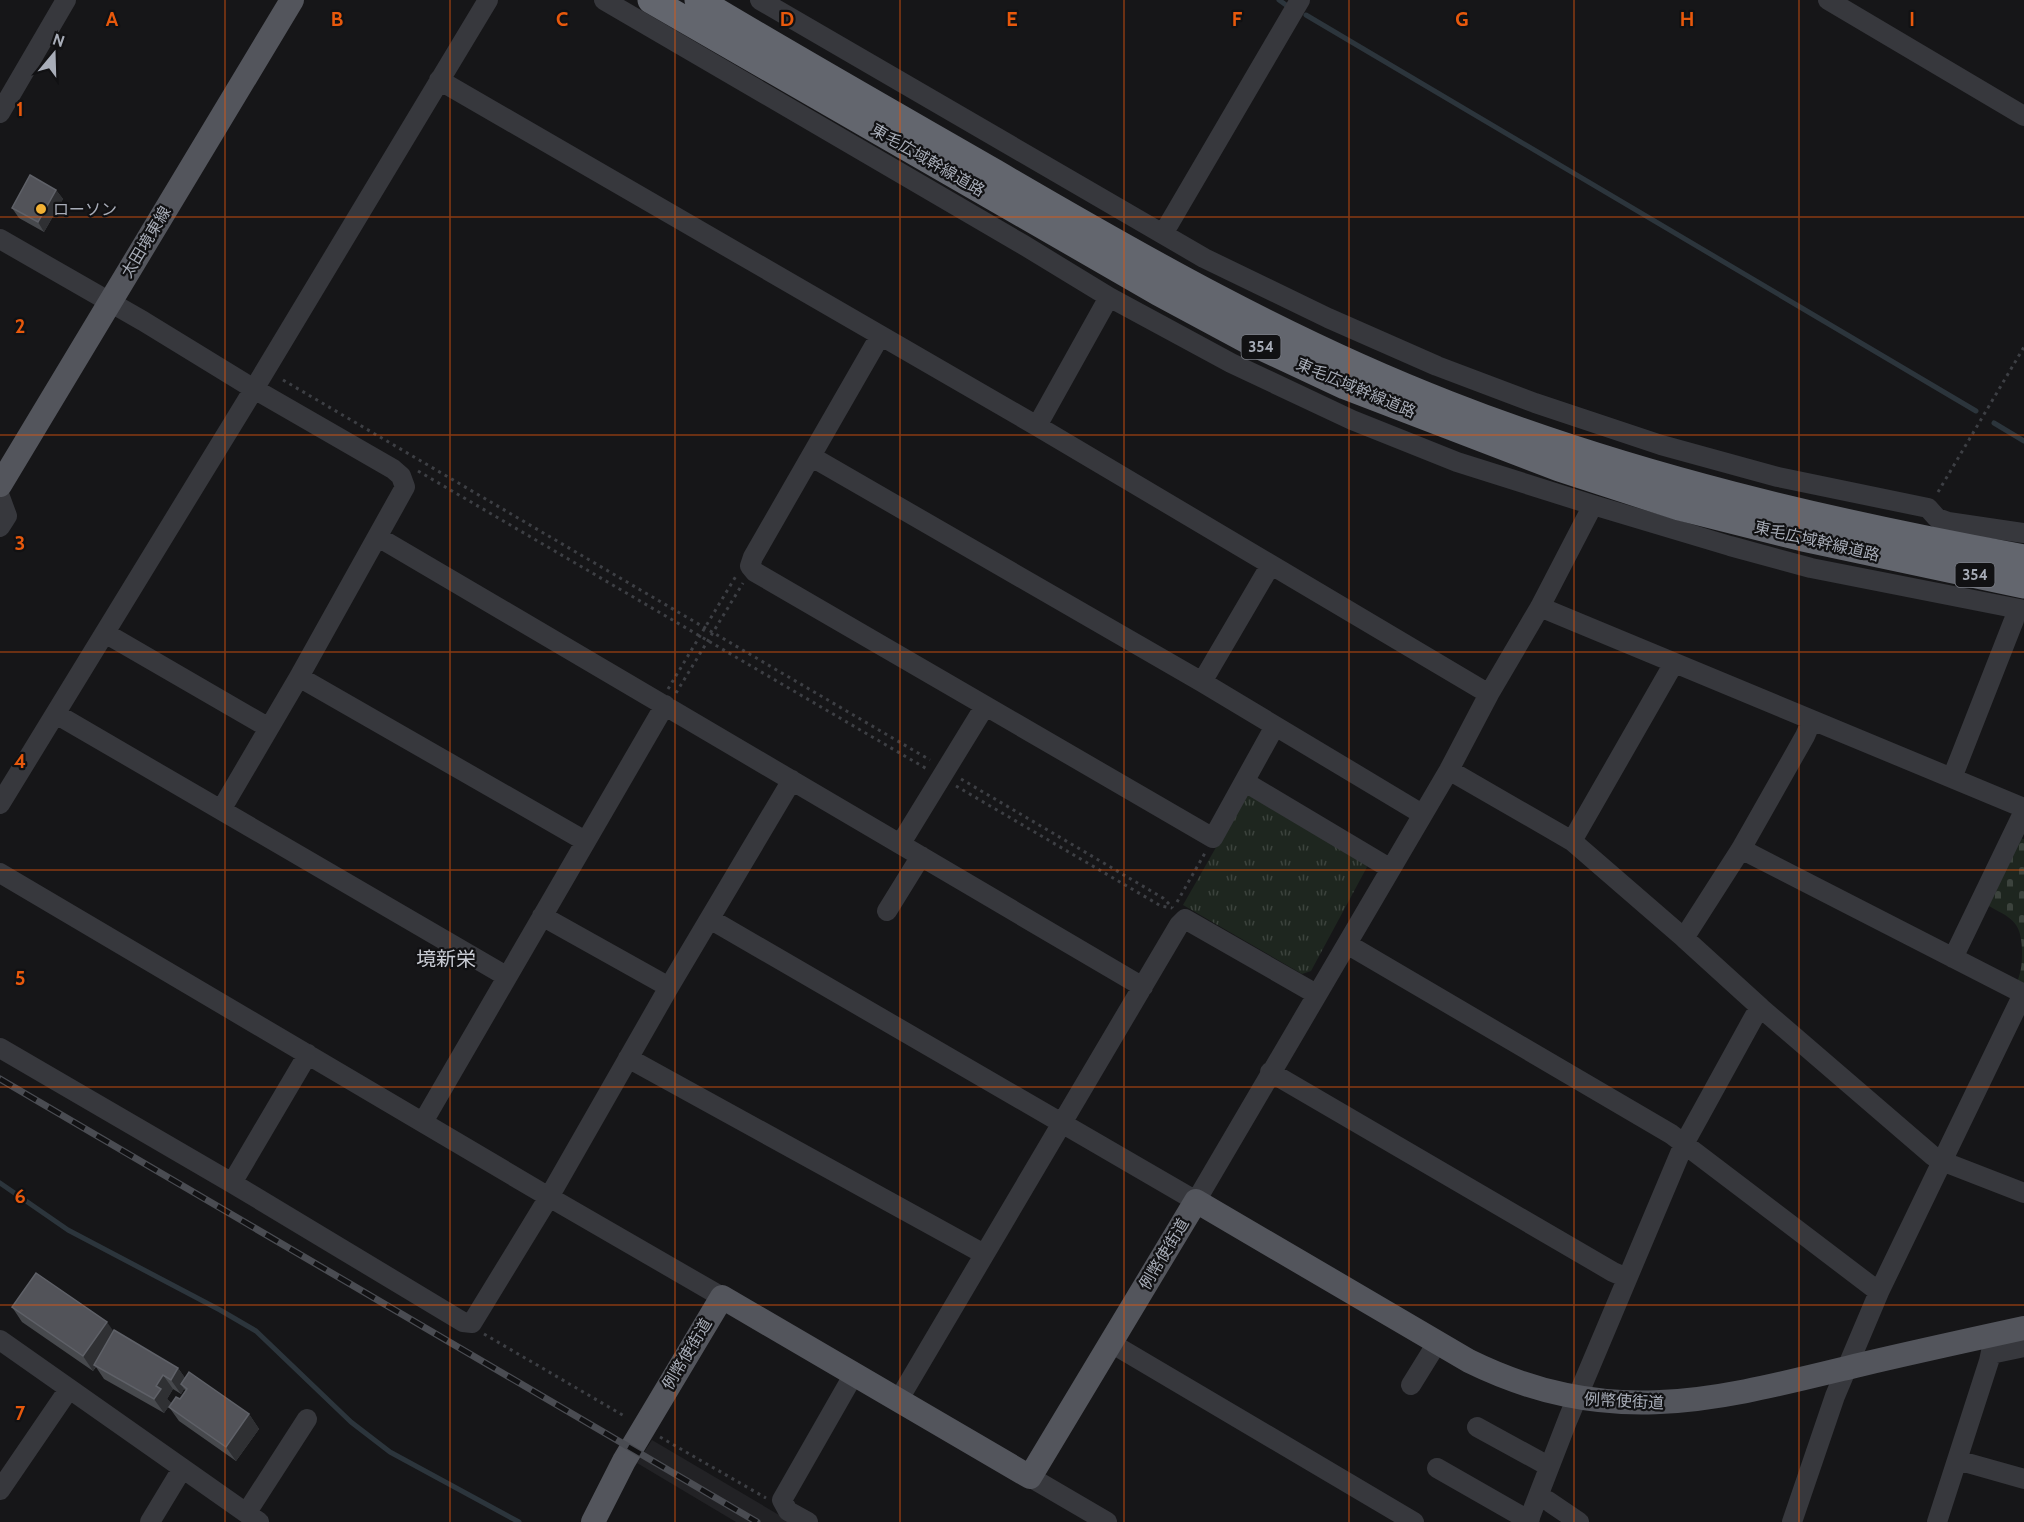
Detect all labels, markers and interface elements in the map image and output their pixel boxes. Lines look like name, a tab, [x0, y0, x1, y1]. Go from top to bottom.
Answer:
text: A	[106, 7, 119, 31]
text: B	[331, 7, 343, 31]
text: C	[556, 7, 568, 31]
text: D	[780, 7, 794, 31]
text: E	[1006, 7, 1018, 31]
text: F	[1232, 7, 1243, 31]
text: G	[1455, 7, 1469, 31]
text: H	[1680, 7, 1694, 31]
text: I	[1909, 7, 1915, 31]
north arrow	[24, 24, 84, 84]
text: N	[50, 29, 67, 51]
text: 1	[16, 97, 24, 121]
street label: 東毛広域幹線道路	[868, 120, 988, 200]
place label: ローソン	[53, 200, 117, 219]
marker: ローソン	[34, 202, 48, 216]
street label: 太田境東線	[117, 203, 175, 281]
text: 2	[15, 314, 25, 338]
road number: 354	[1242, 335, 1280, 359]
street label: 東毛広域幹線道路	[1293, 354, 1419, 422]
street label: 東毛広域幹線道路	[1752, 517, 1882, 565]
text: 3	[15, 531, 25, 555]
road number: 354	[1956, 563, 1994, 587]
text: 4	[14, 749, 26, 773]
district label: 境新栄	[416, 947, 476, 971]
text: 5	[15, 966, 25, 990]
text: 6	[14, 1184, 26, 1208]
street label: 例幣使街道	[1135, 1215, 1193, 1293]
street label: 例幣使街道	[658, 1315, 716, 1393]
street label: 例幣使街道	[1584, 1389, 1664, 1413]
text: 7	[15, 1401, 26, 1425]

